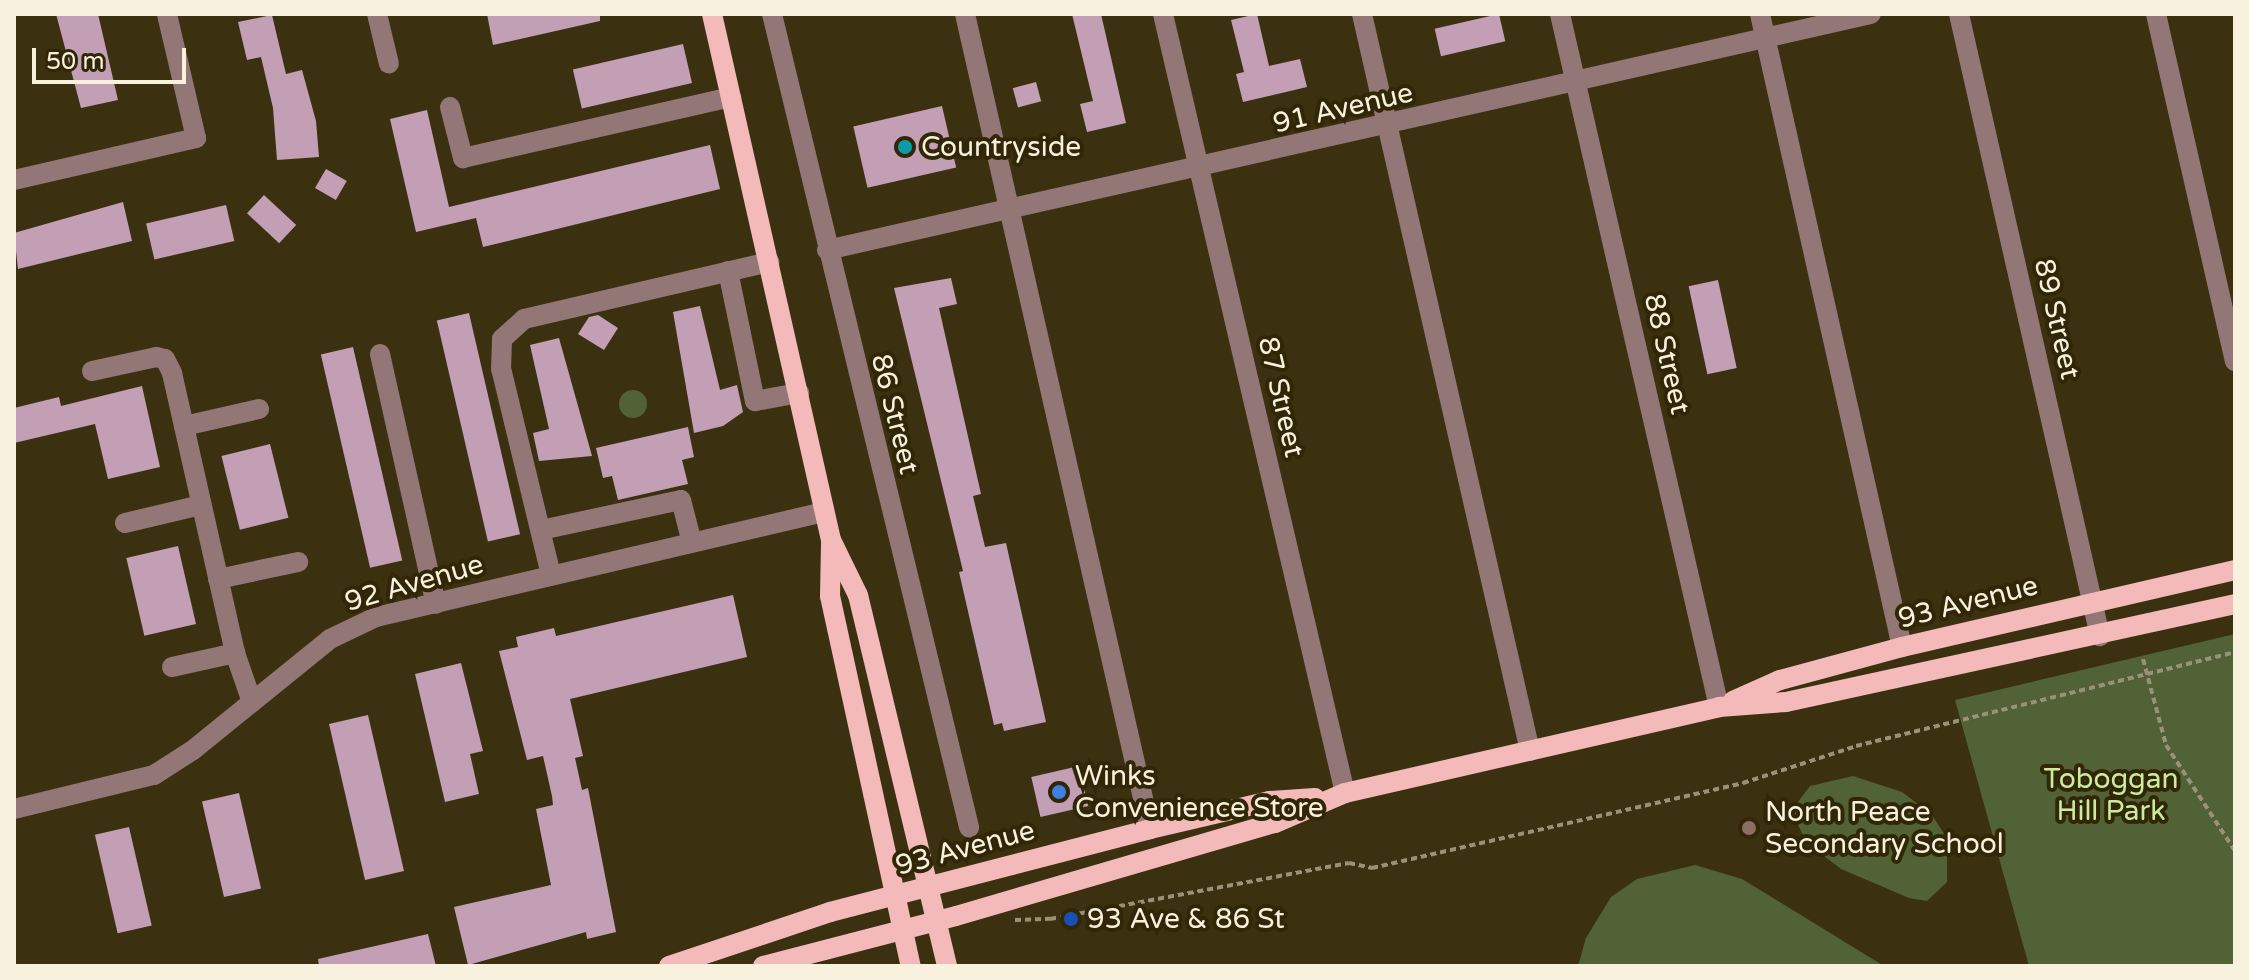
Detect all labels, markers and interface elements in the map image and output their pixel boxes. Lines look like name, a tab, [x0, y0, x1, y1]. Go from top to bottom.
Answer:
scale bar	[36, 32, 190, 82]
text: 50 m	[46, 47, 104, 76]
street label: 91 Avenue	[1270, 76, 1416, 140]
place label: Countryside	[921, 130, 1081, 164]
marker: Countryside	[896, 138, 914, 156]
street label: 89 Street	[2027, 256, 2087, 382]
street label: 88 Street	[1637, 291, 1697, 417]
street label: 87 Street	[1251, 334, 1311, 460]
street label: 86 Street	[864, 351, 926, 477]
street label: 92 Avenue	[341, 547, 487, 619]
street label: 93 Avenue	[1895, 568, 2041, 636]
place label: Winks Convenience Store	[1075, 759, 1323, 825]
park label: Toboggan Hill Park	[2043, 762, 2179, 828]
marker: Winks Convenience Store	[1050, 783, 1068, 801]
place label: North Peace Secondary School	[1765, 795, 2004, 861]
street label: 93 Avenue	[892, 813, 1038, 883]
marker: North Peace Secondary School	[1740, 819, 1758, 837]
place label: 93 Ave & 86 St	[1087, 902, 1285, 936]
marker: 93 Ave & 86 St	[1062, 910, 1080, 928]

